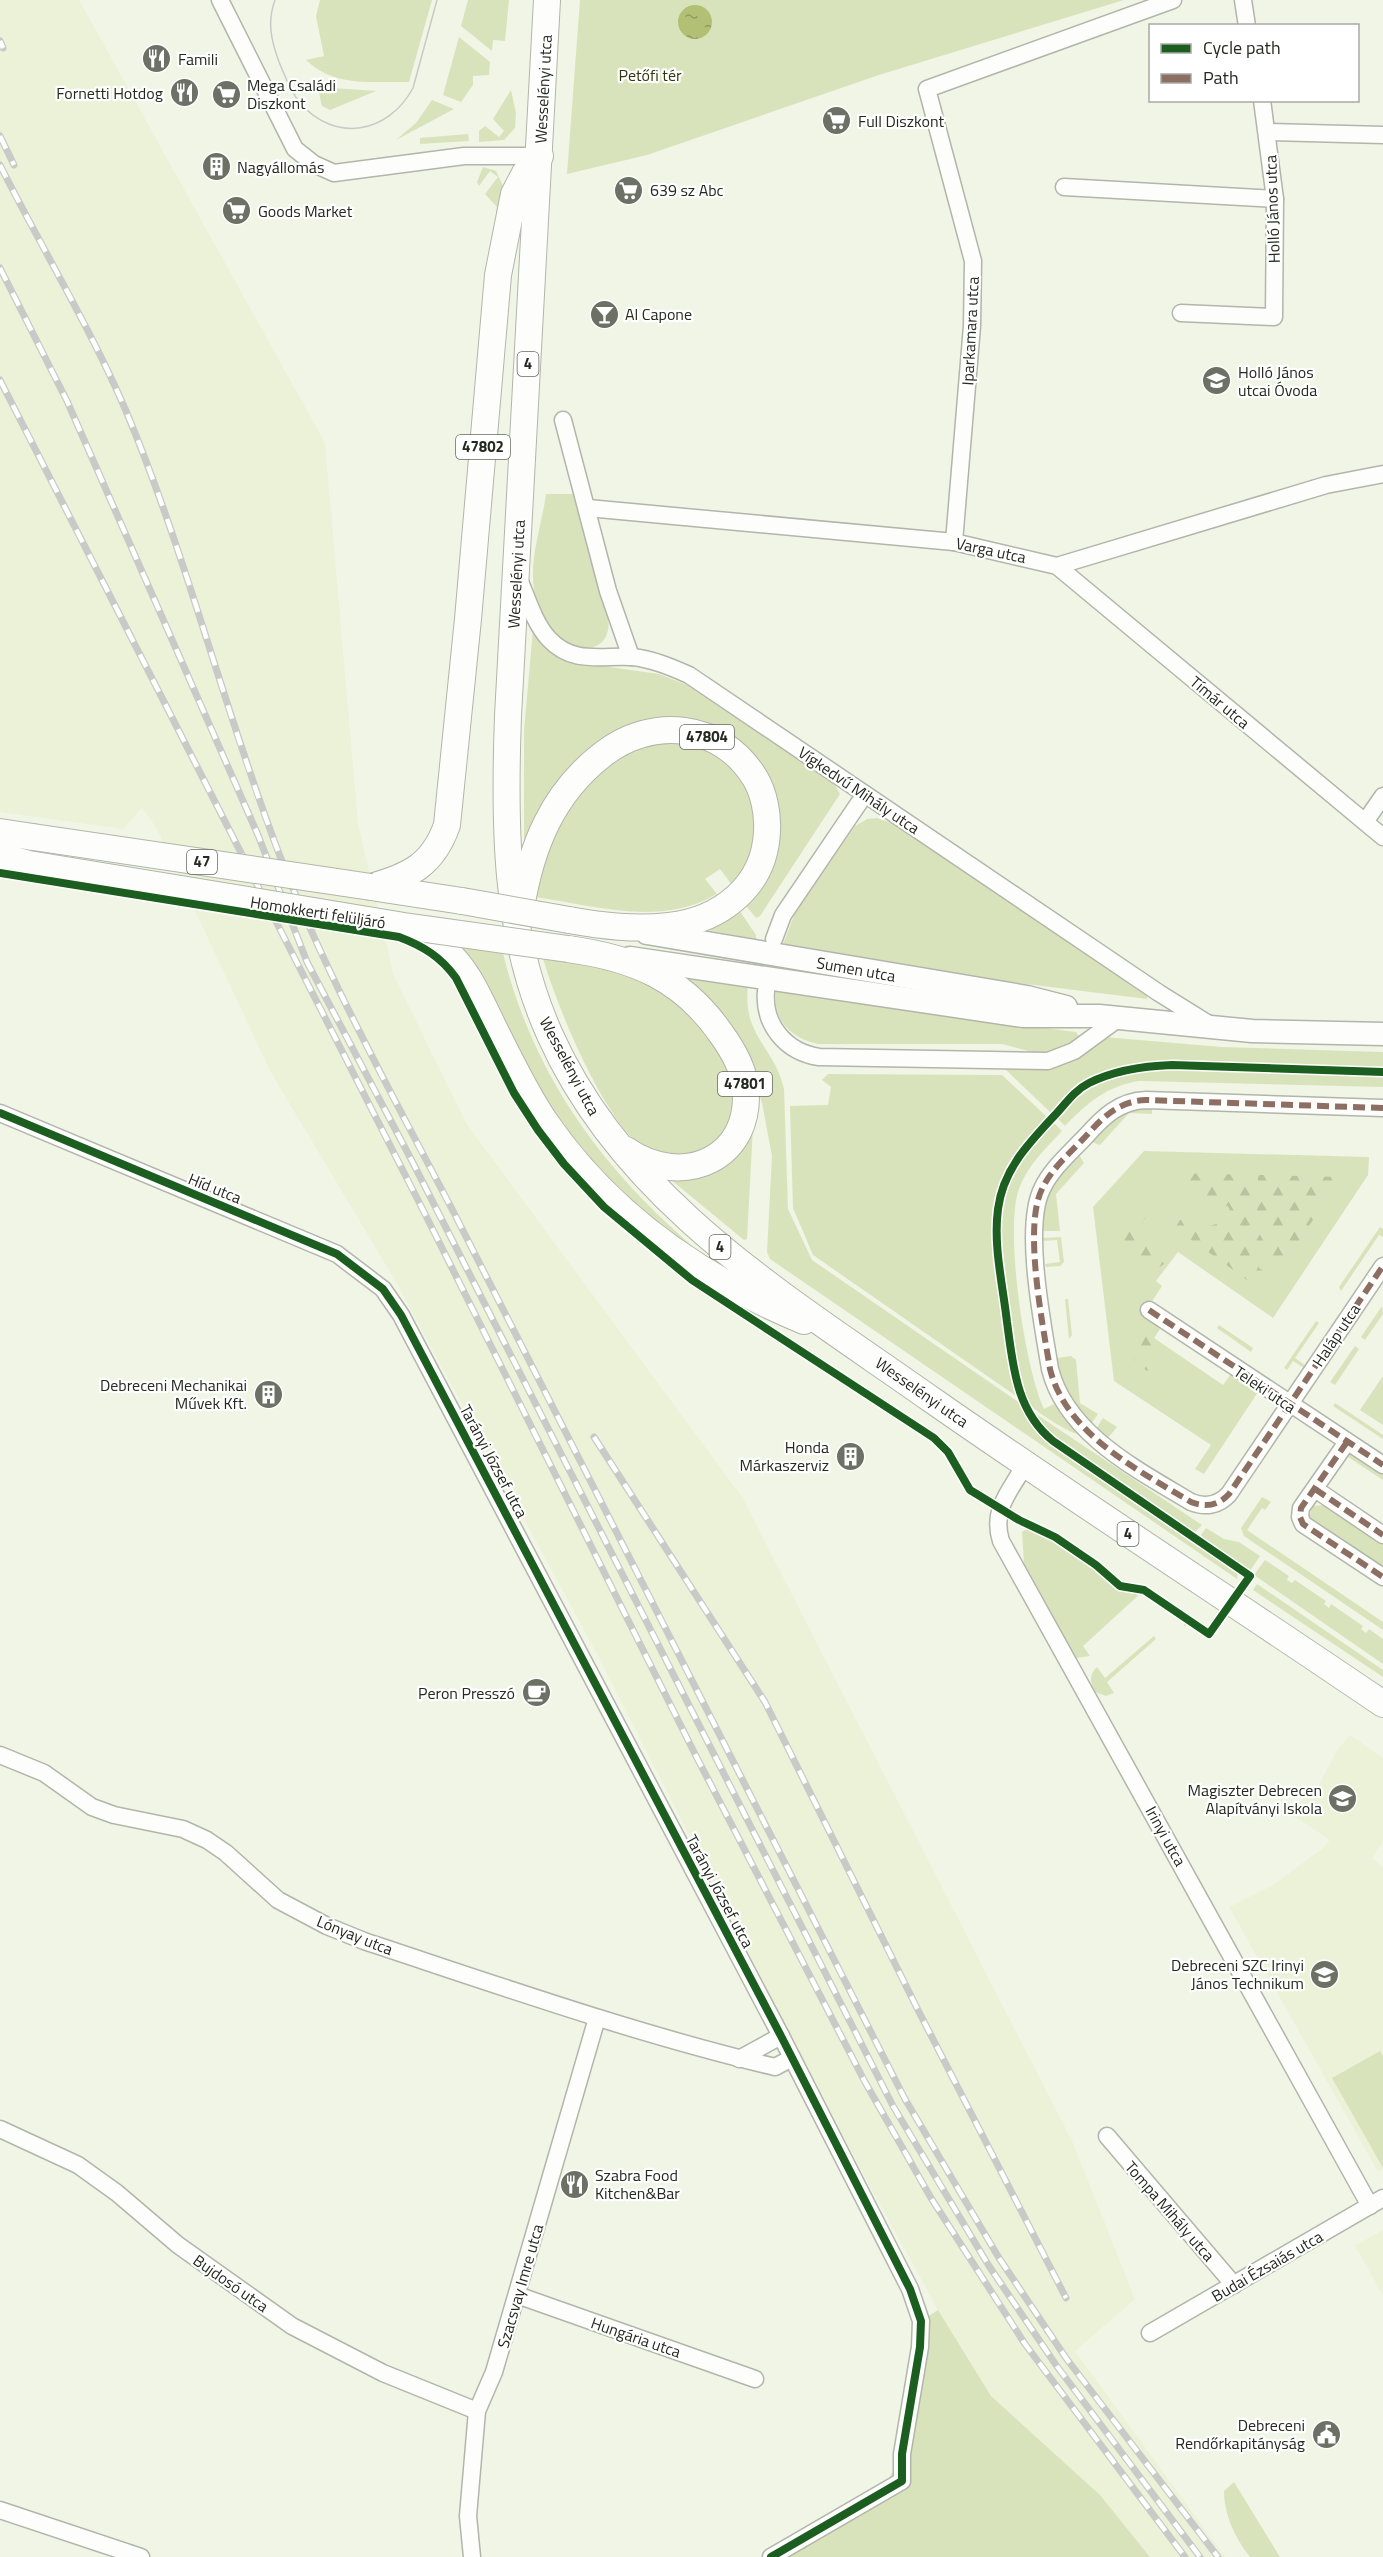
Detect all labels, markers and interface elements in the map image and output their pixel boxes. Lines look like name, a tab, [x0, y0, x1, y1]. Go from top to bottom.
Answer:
legend	[1149, 24, 1359, 102]
street label: Wesselényi utca	[528, 34, 558, 144]
text: Cycle path	[1203, 34, 1281, 61]
restaurant icon: Famili	[141, 43, 173, 75]
place label: Famili	[178, 47, 218, 71]
park label: Petőfi tér	[618, 63, 682, 87]
text: Path	[1203, 64, 1239, 91]
place label: Mega Családi Diszkont	[247, 73, 336, 115]
restaurant icon: Fornetti Hotdog	[168, 77, 200, 109]
supermarket icon: Mega Családi Diszkont	[210, 78, 242, 110]
place label: Fornetti Hotdog	[56, 81, 163, 105]
supermarket icon: Full Diszkont	[821, 105, 853, 137]
place label: Full Diszkont	[858, 109, 945, 133]
building icon: Nagyállomás	[200, 151, 232, 183]
street label: Holló János utca	[1258, 154, 1286, 264]
place label: Nagyállomás	[237, 155, 324, 179]
supermarket icon: 639 sz Abc	[613, 174, 645, 206]
place label: 639 sz Abc	[650, 178, 724, 202]
supermarket icon: Goods Market	[221, 195, 253, 227]
place label: Goods Market	[258, 199, 353, 223]
street label: Iparkamara utca	[955, 276, 985, 386]
bar icon: Al Capone	[588, 298, 620, 330]
place label: Al Capone	[625, 302, 692, 326]
road number: 4	[518, 352, 538, 376]
place label: Holló János utcai Óvoda	[1238, 360, 1317, 402]
school or university icon: Holló János utcai Óvoda	[1201, 365, 1233, 397]
road number: 47802	[456, 435, 510, 459]
street label: Wesselényi utca	[501, 519, 531, 629]
street label: Varga utca	[954, 531, 1028, 569]
street label: Tímár utca	[1185, 670, 1255, 734]
road number: 47804	[680, 725, 734, 749]
street label: Vígkedvű Mihály utca	[793, 740, 925, 840]
road number: 47	[187, 850, 217, 874]
street label: Homokkerti felüljáró	[249, 889, 387, 935]
street label: Sumen utca	[815, 950, 897, 988]
street label: Wesselényi utca	[534, 1012, 606, 1120]
road number: 47801	[718, 1072, 772, 1096]
street label: Híd utca	[185, 1166, 245, 1210]
road number: 4	[710, 1235, 730, 1259]
street label: Haláp utca	[1306, 1299, 1366, 1371]
street label: Wesselényi utca	[870, 1351, 974, 1433]
street label: Teleki utca	[1229, 1359, 1301, 1419]
place label: Debreceni Mechanikai Művek Kft.	[100, 1373, 247, 1415]
building icon: Debreceni Mechanikai Művek Kft.	[252, 1378, 284, 1410]
street label: Tarányi József utca	[454, 1400, 534, 1522]
place label: Honda Márkaszerviz	[740, 1435, 829, 1477]
building icon: Honda Márkaszerviz	[834, 1440, 866, 1472]
road number: 4	[1118, 1522, 1138, 1546]
cafe icon: Peron Presszó	[520, 1677, 552, 1709]
place label: Peron Presszó	[418, 1681, 515, 1705]
place label: Magiszter Debrecen Alapítványi Iskola	[1188, 1778, 1322, 1820]
school or university icon: Magiszter Debrecen Alapítványi Iskola	[1327, 1783, 1359, 1815]
street label: Irinyi utca	[1140, 1802, 1192, 1870]
street label: Tarányi József utca	[680, 1830, 760, 1952]
street label: Lónyay utca	[313, 1909, 397, 1961]
place label: Debreceni SZC Irinyi János Technikum	[1171, 1953, 1304, 1995]
school or university icon: Debreceni SZC Irinyi János Technikum	[1309, 1958, 1341, 1990]
street label: Tompa Mihály utca	[1119, 2155, 1221, 2267]
place label: Szabra Food Kitchen&Bar	[595, 2163, 680, 2205]
restaurant icon: Szabra Food Kitchen&Bar	[558, 2168, 590, 2200]
street label: Szacsvay Imre utca	[491, 2221, 549, 2351]
street label: Budai Ézsaiás utca	[1207, 2224, 1327, 2308]
street label: Bujdosó utca	[188, 2248, 274, 2318]
street label: Hungária utca	[588, 2310, 684, 2364]
place label: Debreceni Rendőrkapitányság	[1175, 2413, 1305, 2455]
public building icon: Debreceni Rendőrkapitányság	[1310, 2418, 1342, 2450]

